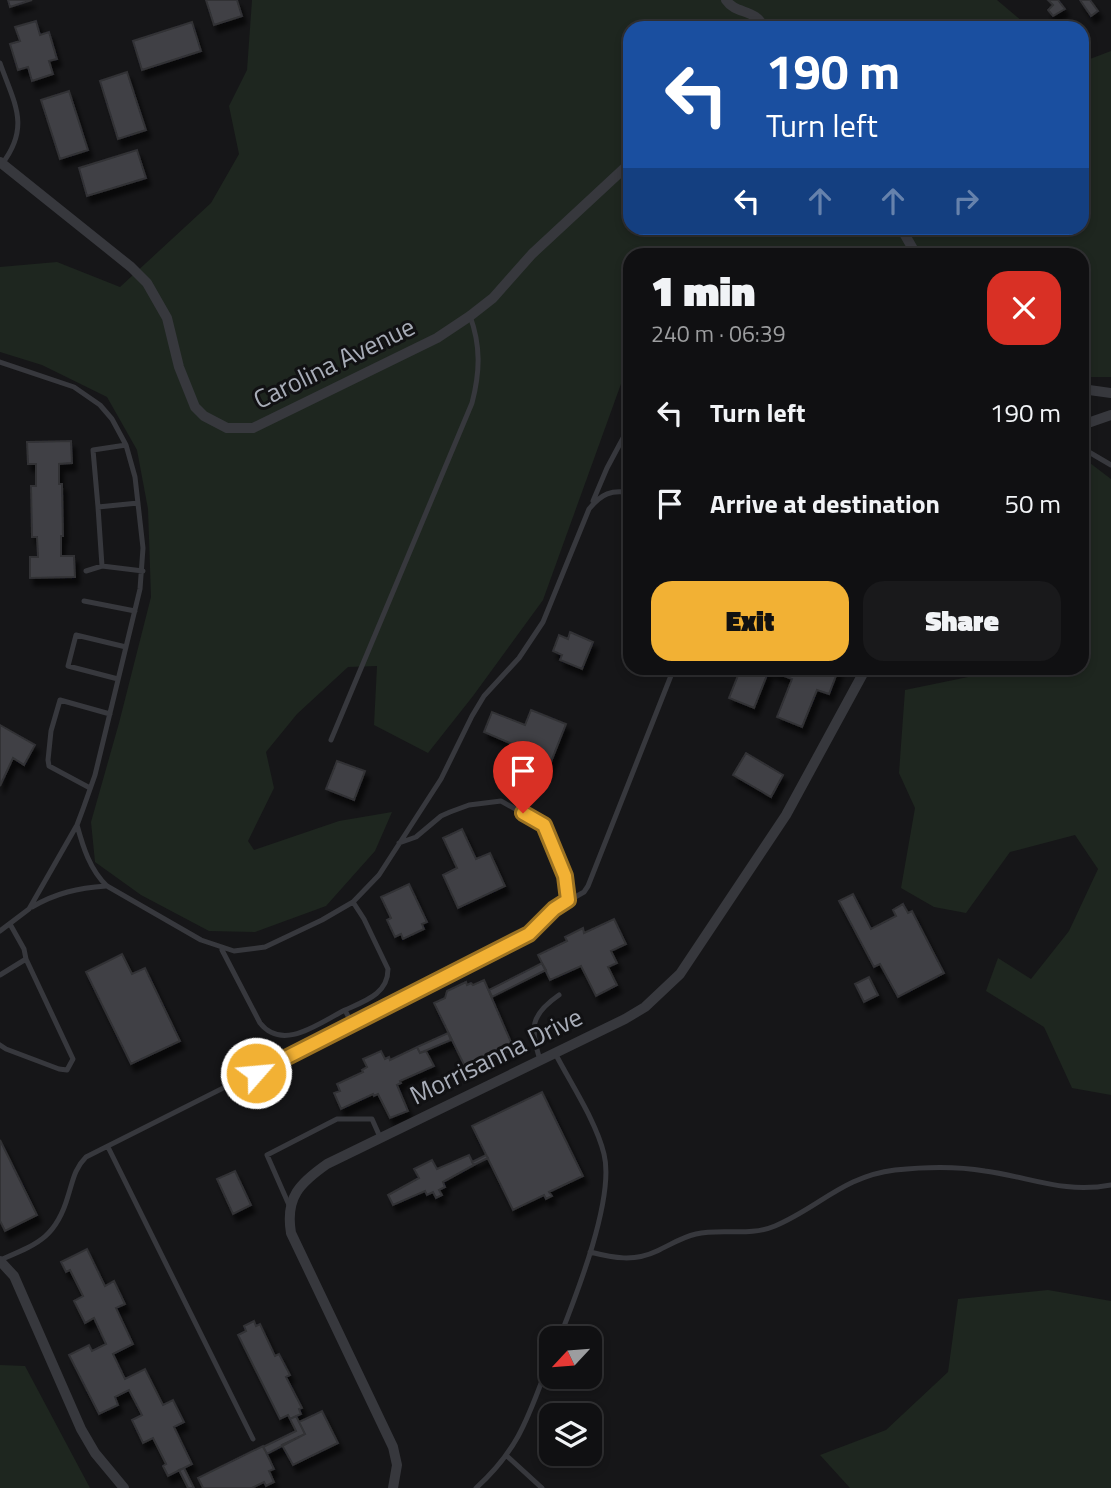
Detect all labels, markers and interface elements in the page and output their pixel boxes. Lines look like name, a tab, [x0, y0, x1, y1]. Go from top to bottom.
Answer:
text: 190 m	[766, 33, 900, 108]
icon: left	[651, 49, 742, 140]
text: Turn left	[766, 101, 878, 149]
icon: left	[728, 182, 766, 220]
icon: ahead	[801, 182, 839, 220]
icon: ahead	[874, 182, 912, 220]
icon: right	[947, 182, 985, 220]
text: 1 min	[651, 258, 755, 322]
button: close	[987, 271, 1061, 345]
street label: Carolina Avenue	[246, 307, 421, 419]
text: 240 m · 06:39	[651, 316, 786, 351]
text: Turn left	[710, 393, 805, 432]
text: 190 m	[990, 393, 1061, 432]
icon: left	[651, 394, 689, 432]
text: Arrive at destination	[710, 484, 940, 523]
text: 50 m	[1004, 484, 1061, 523]
icon: arrive	[651, 485, 689, 523]
button: Exit	[651, 581, 849, 661]
button: Share	[863, 581, 1061, 661]
pin	[493, 741, 553, 813]
icon: arrive	[504, 752, 542, 790]
street label: Morrisanna Drive	[403, 997, 589, 1114]
position arrow	[219, 1036, 293, 1110]
north arrow	[539, 1326, 602, 1390]
map controls	[539, 1326, 602, 1466]
button: layers	[539, 1403, 602, 1466]

